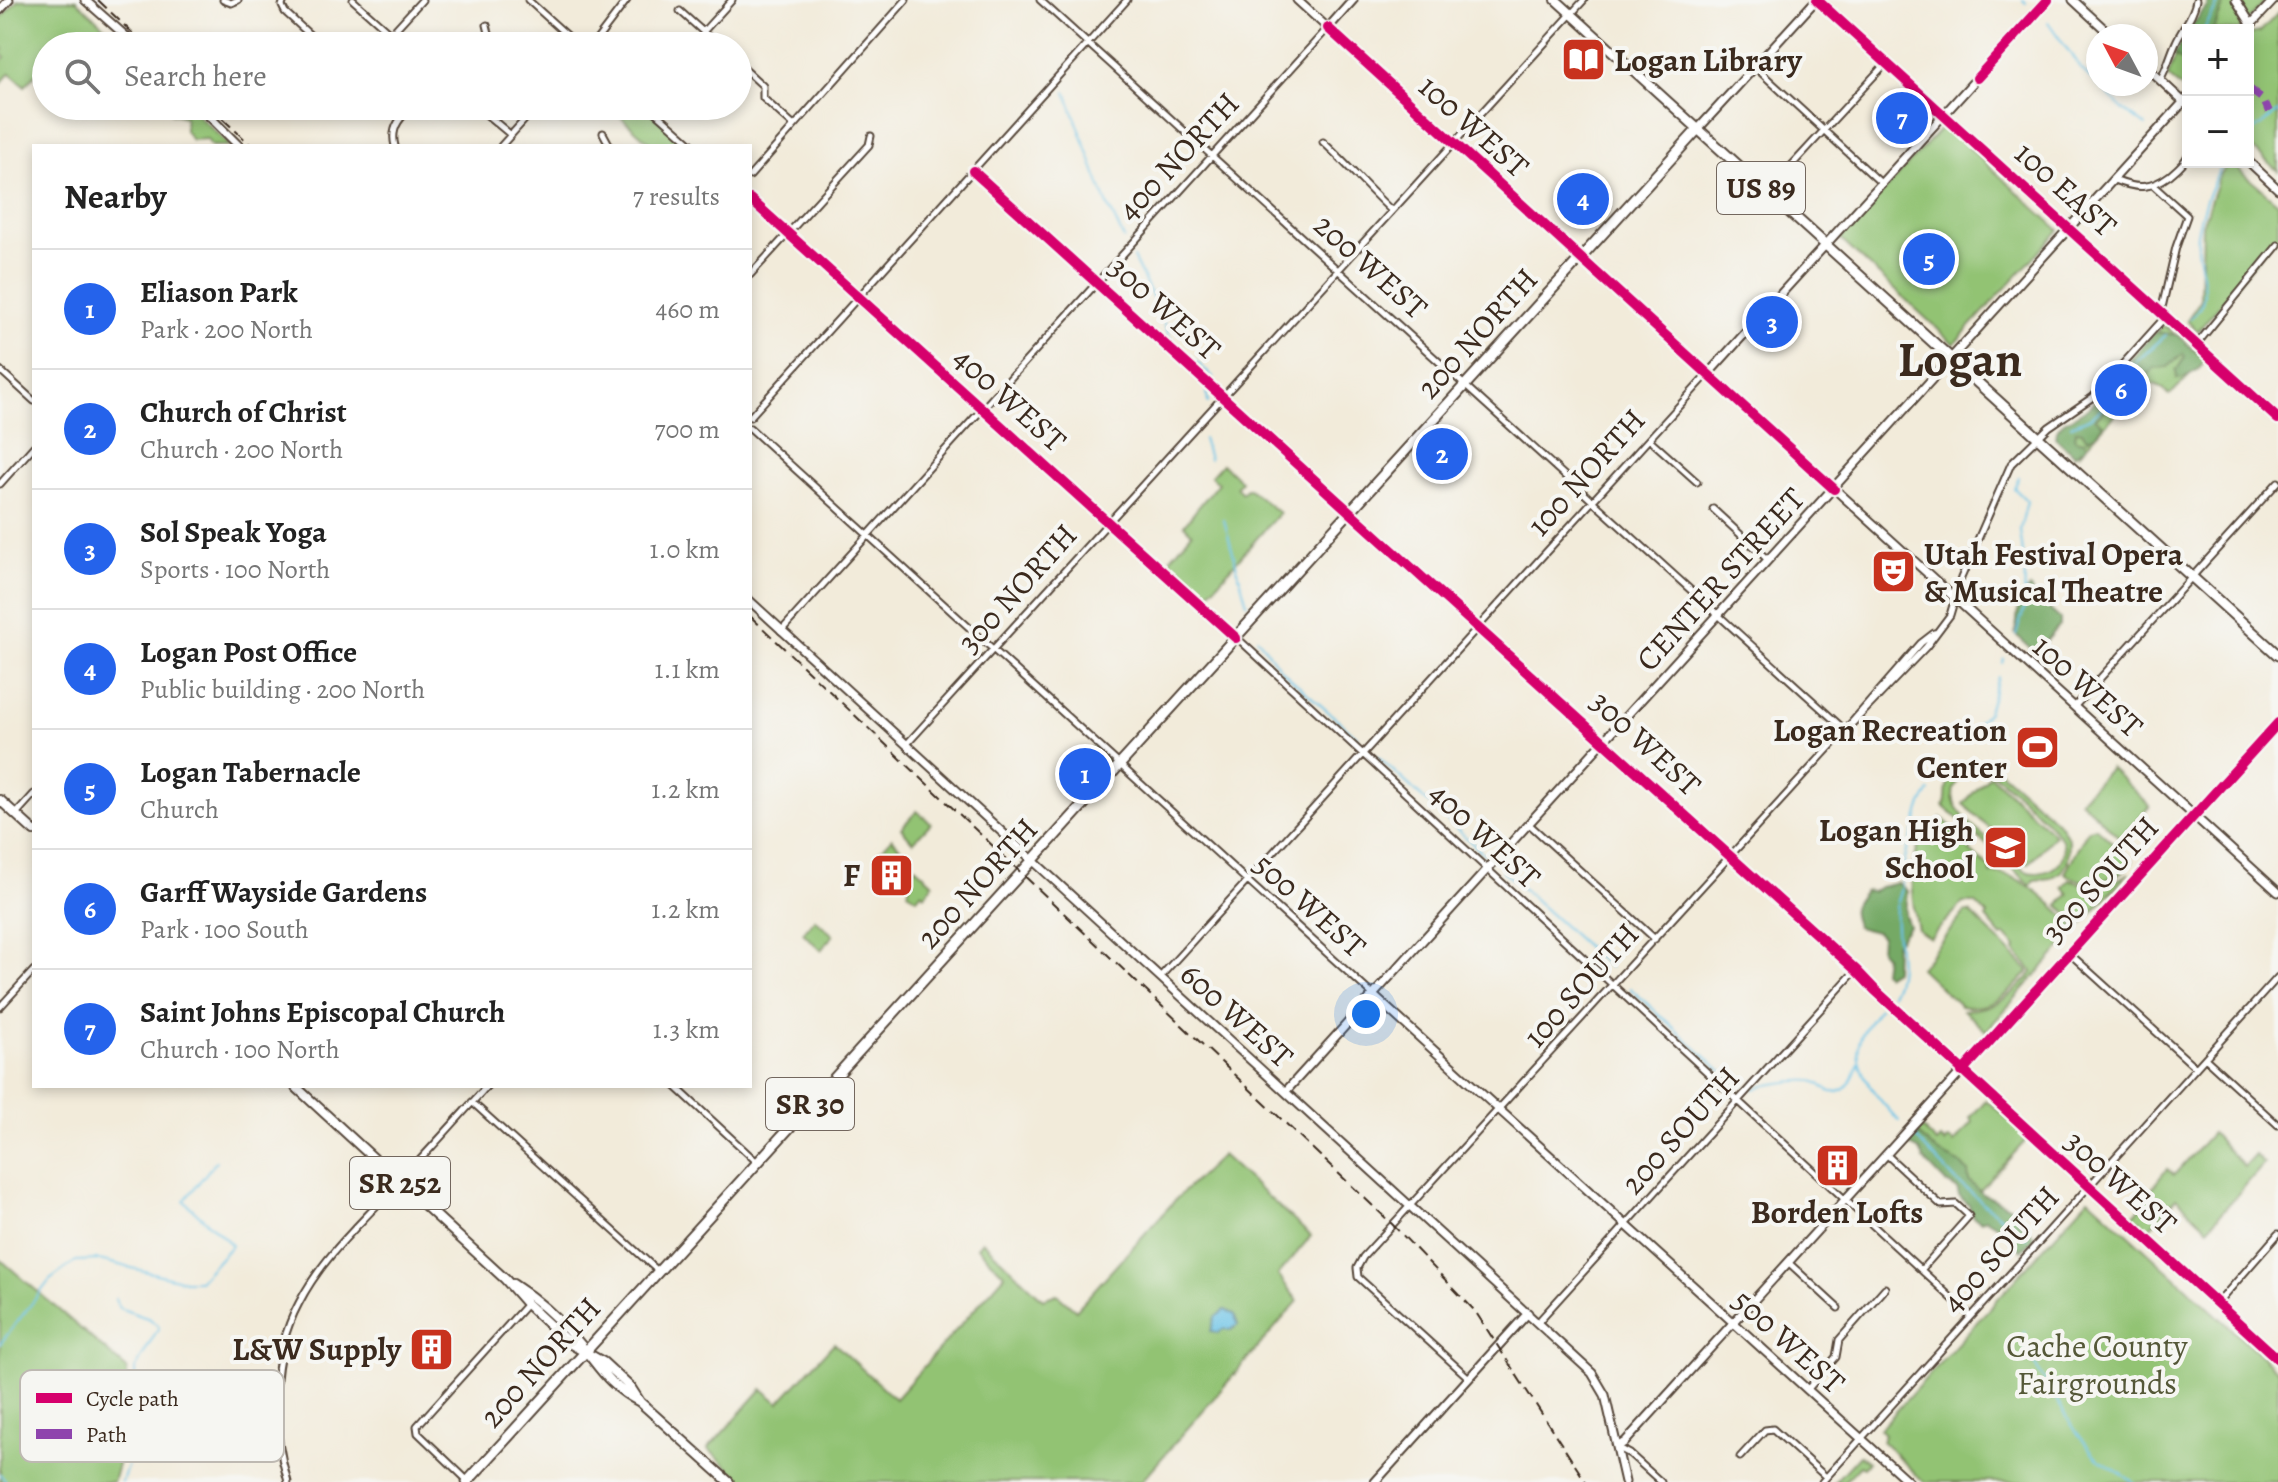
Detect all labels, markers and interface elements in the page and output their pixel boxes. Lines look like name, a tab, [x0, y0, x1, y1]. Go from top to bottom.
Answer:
north arrow	[2086, 24, 2158, 96]
map controls	[2182, 24, 2254, 168]
button: +	[2182, 24, 2254, 96]
search box	[32, 32, 752, 120]
library icon: Logan Library	[1559, 36, 1607, 84]
place label: Logan Library	[1614, 38, 1803, 82]
icon: search	[60, 54, 104, 98]
text: Search here	[124, 56, 267, 96]
street label: 100 WEST	[1409, 65, 1539, 188]
street label: 400 NORTH	[1107, 82, 1249, 230]
pin: 7	[1876, 88, 1928, 148]
button: −	[2182, 96, 2254, 168]
street label: 100 EAST	[2005, 131, 2127, 247]
road number: US 89	[1717, 162, 1805, 214]
pin: 4	[1557, 169, 1609, 229]
text: Nearby	[64, 173, 167, 220]
text: 7 results	[633, 179, 720, 214]
street label: 200 WEST	[1305, 203, 1438, 329]
pin: 5	[1903, 229, 1955, 289]
street label: 300 WEST	[1099, 246, 1231, 371]
street label: 200 NORTH	[1406, 258, 1548, 408]
text: Eliason Park	[140, 272, 298, 312]
text: 1	[85, 292, 95, 327]
text: 460 m	[656, 292, 720, 327]
pin: 3	[1746, 292, 1798, 352]
text: Park · 200 North	[140, 312, 313, 347]
district label: Logan	[1898, 327, 2022, 393]
street label: 400 WEST	[944, 336, 1076, 462]
pin: 6	[2095, 360, 2147, 420]
text: Church of Christ	[140, 392, 347, 432]
street label: 100 NORTH	[1517, 399, 1655, 545]
text: 2	[84, 412, 96, 447]
text: 700 m	[655, 412, 720, 447]
pin: 2	[1416, 424, 1468, 484]
text: Church · 200 North	[140, 432, 343, 467]
street label: CENTER STREET	[1626, 477, 1815, 680]
text: Sol Speak Yoga	[140, 512, 327, 552]
street label: 300 NORTH	[947, 514, 1087, 662]
text: 3	[84, 532, 96, 567]
text: 1.0 km	[650, 532, 720, 567]
place label: Utah Festival Opera & Musical Theatre	[1924, 532, 2184, 613]
theatre icon: Utah Festival Opera & Musical Theatre	[1869, 548, 1917, 596]
text: Sports · 100 North	[140, 552, 330, 587]
street label: 100 WEST	[2023, 625, 2153, 748]
text: Logan Post Office	[140, 632, 357, 672]
text: 4	[84, 652, 96, 687]
text: 1.1 km	[655, 652, 720, 687]
text: Public building · 200 North	[140, 672, 425, 707]
street label: 300 WEST	[1581, 680, 1711, 806]
place label: Logan Recreation Center	[1773, 708, 2007, 789]
sports icon: Logan Recreation Center	[2014, 724, 2062, 772]
pin: 1	[1059, 744, 1111, 804]
text: Logan Tabernacle	[140, 752, 361, 792]
text: 5	[84, 772, 96, 807]
text: 1.2 km	[651, 772, 720, 807]
street label: 400 WEST	[1419, 772, 1551, 899]
text: Church	[140, 792, 219, 827]
street label: 300 SOUTH	[2031, 806, 2169, 952]
street label: 200 NORTH	[906, 808, 1048, 958]
place label: Logan High School	[1819, 808, 1975, 889]
school or university icon: Logan High School	[1981, 824, 2029, 872]
street label: 500 WEST	[1244, 843, 1376, 968]
building icon: F	[867, 851, 915, 899]
place label: F	[843, 853, 860, 897]
text: Garff Wayside Gardens	[140, 872, 427, 912]
text: 6	[84, 892, 96, 927]
text: 1.2 km	[651, 892, 720, 927]
text: Park · 100 South	[140, 912, 309, 947]
street label: 100 SOUTH	[1513, 913, 1649, 1057]
street label: 600 WEST	[1171, 952, 1304, 1078]
text: Saint Johns Episcopal Church	[140, 992, 505, 1032]
your location	[1346, 994, 1386, 1034]
text: 7	[84, 1012, 96, 1047]
text: 1.3 km	[653, 1012, 720, 1047]
text: Church · 100 North	[140, 1032, 340, 1067]
street label: 200 SOUTH	[1611, 1057, 1749, 1203]
road number: SR 30	[766, 1078, 854, 1130]
street label: 300 WEST	[2055, 1120, 2187, 1245]
building icon: Borden Lofts	[1813, 1141, 1861, 1189]
road number: SR 252	[350, 1157, 450, 1209]
street label: 400 SOUTH	[1931, 1176, 2069, 1322]
place label: Borden Lofts	[1751, 1190, 1923, 1234]
street label: 500 WEST	[1723, 1279, 1855, 1404]
street label: 200 NORTH	[469, 1287, 611, 1437]
park label: Cache County Fairgrounds	[2006, 1324, 2188, 1405]
building icon: L&W Supply	[408, 1325, 456, 1373]
place label: L&W Supply	[232, 1327, 402, 1371]
legend	[20, 1370, 284, 1462]
text: Cycle path	[86, 1384, 179, 1414]
text: Path	[86, 1420, 127, 1450]

